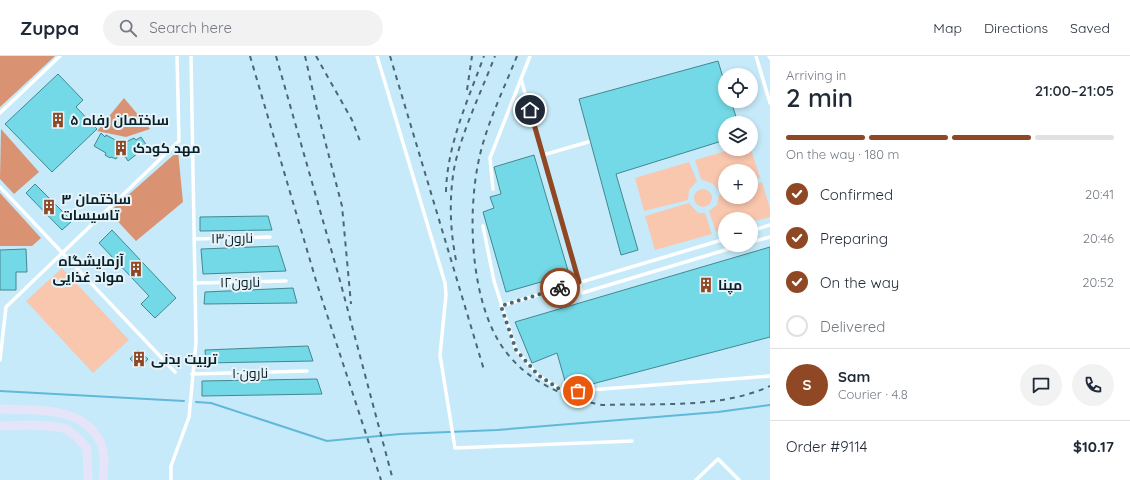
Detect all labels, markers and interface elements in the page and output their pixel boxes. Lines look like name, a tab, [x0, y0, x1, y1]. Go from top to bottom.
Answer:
search box	[103, 10, 383, 46]
text: Zuppa	[20, 16, 79, 40]
icon: search	[117, 17, 139, 39]
text: Search here	[149, 18, 232, 37]
text: Map	[933, 19, 962, 37]
text: Directions	[984, 19, 1048, 37]
text: Saved	[1070, 19, 1110, 37]
text: Arriving in	[786, 67, 846, 83]
map controls	[718, 68, 758, 252]
button: locate	[718, 68, 758, 108]
text: 2 min	[786, 81, 853, 114]
text: 21:00–21:05	[1035, 81, 1114, 100]
pin	[513, 93, 547, 127]
icon: home	[519, 99, 541, 121]
building icon: ۵ ساختمان رفاه	[49, 111, 67, 129]
place label: ۵ ساختمان رفاه	[70, 111, 169, 129]
button: layers	[718, 116, 758, 156]
building icon: مهد کودک	[112, 139, 130, 157]
place label: مهد کودک	[133, 139, 200, 157]
text: On the way · 180 m	[786, 146, 899, 162]
button: +	[718, 164, 758, 204]
icon: check	[786, 183, 808, 205]
text: Confirmed	[820, 185, 893, 204]
text: 20:41	[1085, 186, 1114, 202]
place label: ۳ ساختمان تاسیسات	[61, 190, 131, 224]
building icon: ۳ ساختمان تاسیسات	[40, 198, 58, 216]
button: −	[718, 212, 758, 252]
icon: check	[786, 227, 808, 249]
street label: نارون۱۳	[211, 229, 253, 247]
text: Preparing	[820, 229, 888, 248]
text: 20:46	[1083, 230, 1114, 246]
place label: آزمایشگاه مواد غذایی	[52, 252, 125, 286]
building icon: آزمایشگاه مواد غذایی	[127, 260, 145, 278]
courier	[540, 268, 580, 308]
icon: check	[786, 271, 808, 293]
street label: نارون۱۲	[220, 273, 260, 291]
text: On the way	[820, 273, 899, 292]
text: 20:52	[1082, 274, 1114, 290]
building icon: مپنا	[697, 276, 715, 294]
place label: مپنا	[718, 276, 742, 295]
icon: bike	[549, 277, 571, 299]
text: Delivered	[820, 317, 885, 336]
building icon: تربیت بدنی	[130, 350, 148, 368]
place label: تربیت بدنی	[151, 350, 218, 368]
street label: نارون۱۰	[232, 364, 268, 382]
button: chat	[1020, 364, 1062, 406]
button: phone	[1072, 364, 1114, 406]
text: Sam	[838, 367, 870, 386]
pin	[561, 374, 595, 408]
text: S	[803, 375, 811, 394]
icon: bag	[567, 380, 589, 402]
text: Courier · 4.8	[838, 386, 908, 402]
text: Order #9114	[786, 437, 867, 456]
text: $10.17	[1073, 437, 1114, 456]

